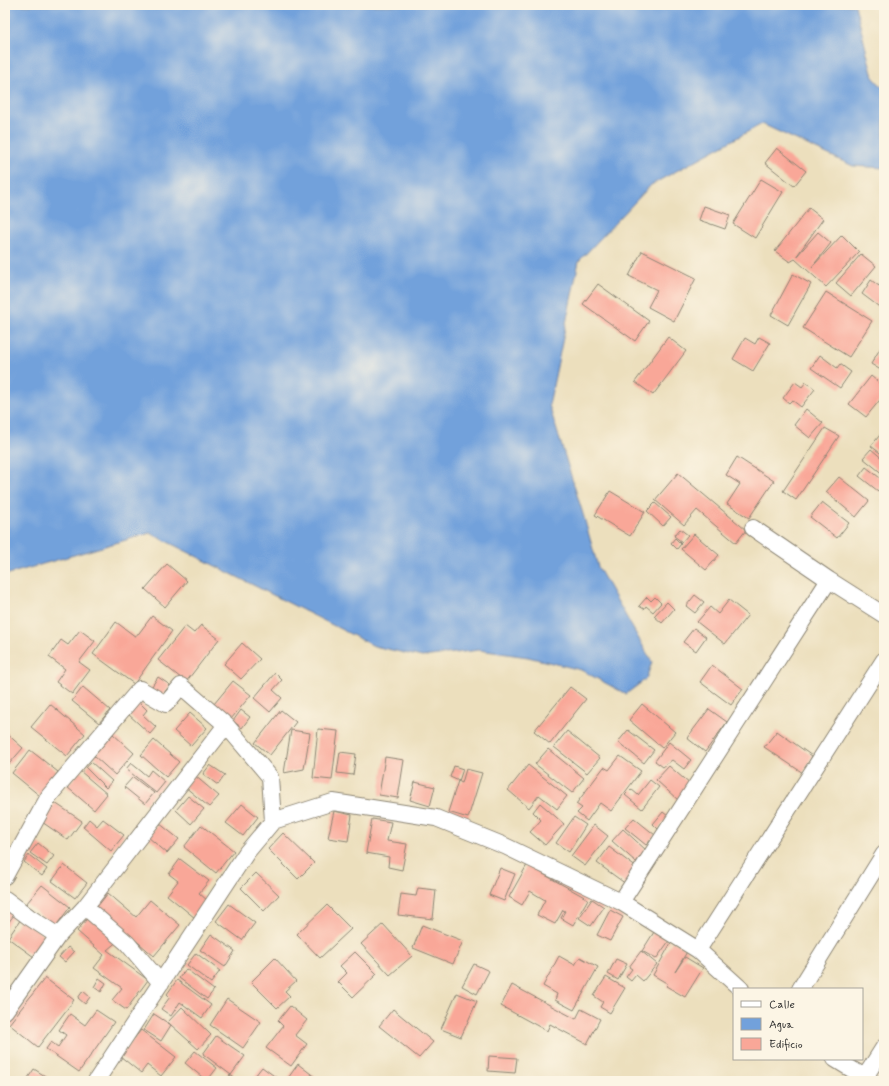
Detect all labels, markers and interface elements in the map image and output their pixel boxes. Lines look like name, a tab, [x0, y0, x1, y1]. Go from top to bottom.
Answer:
legend	[733, 988, 863, 1060]
text: Calle	[769, 997, 795, 1013]
text: Agua	[769, 1017, 794, 1033]
text: Edificio	[769, 1037, 803, 1053]

